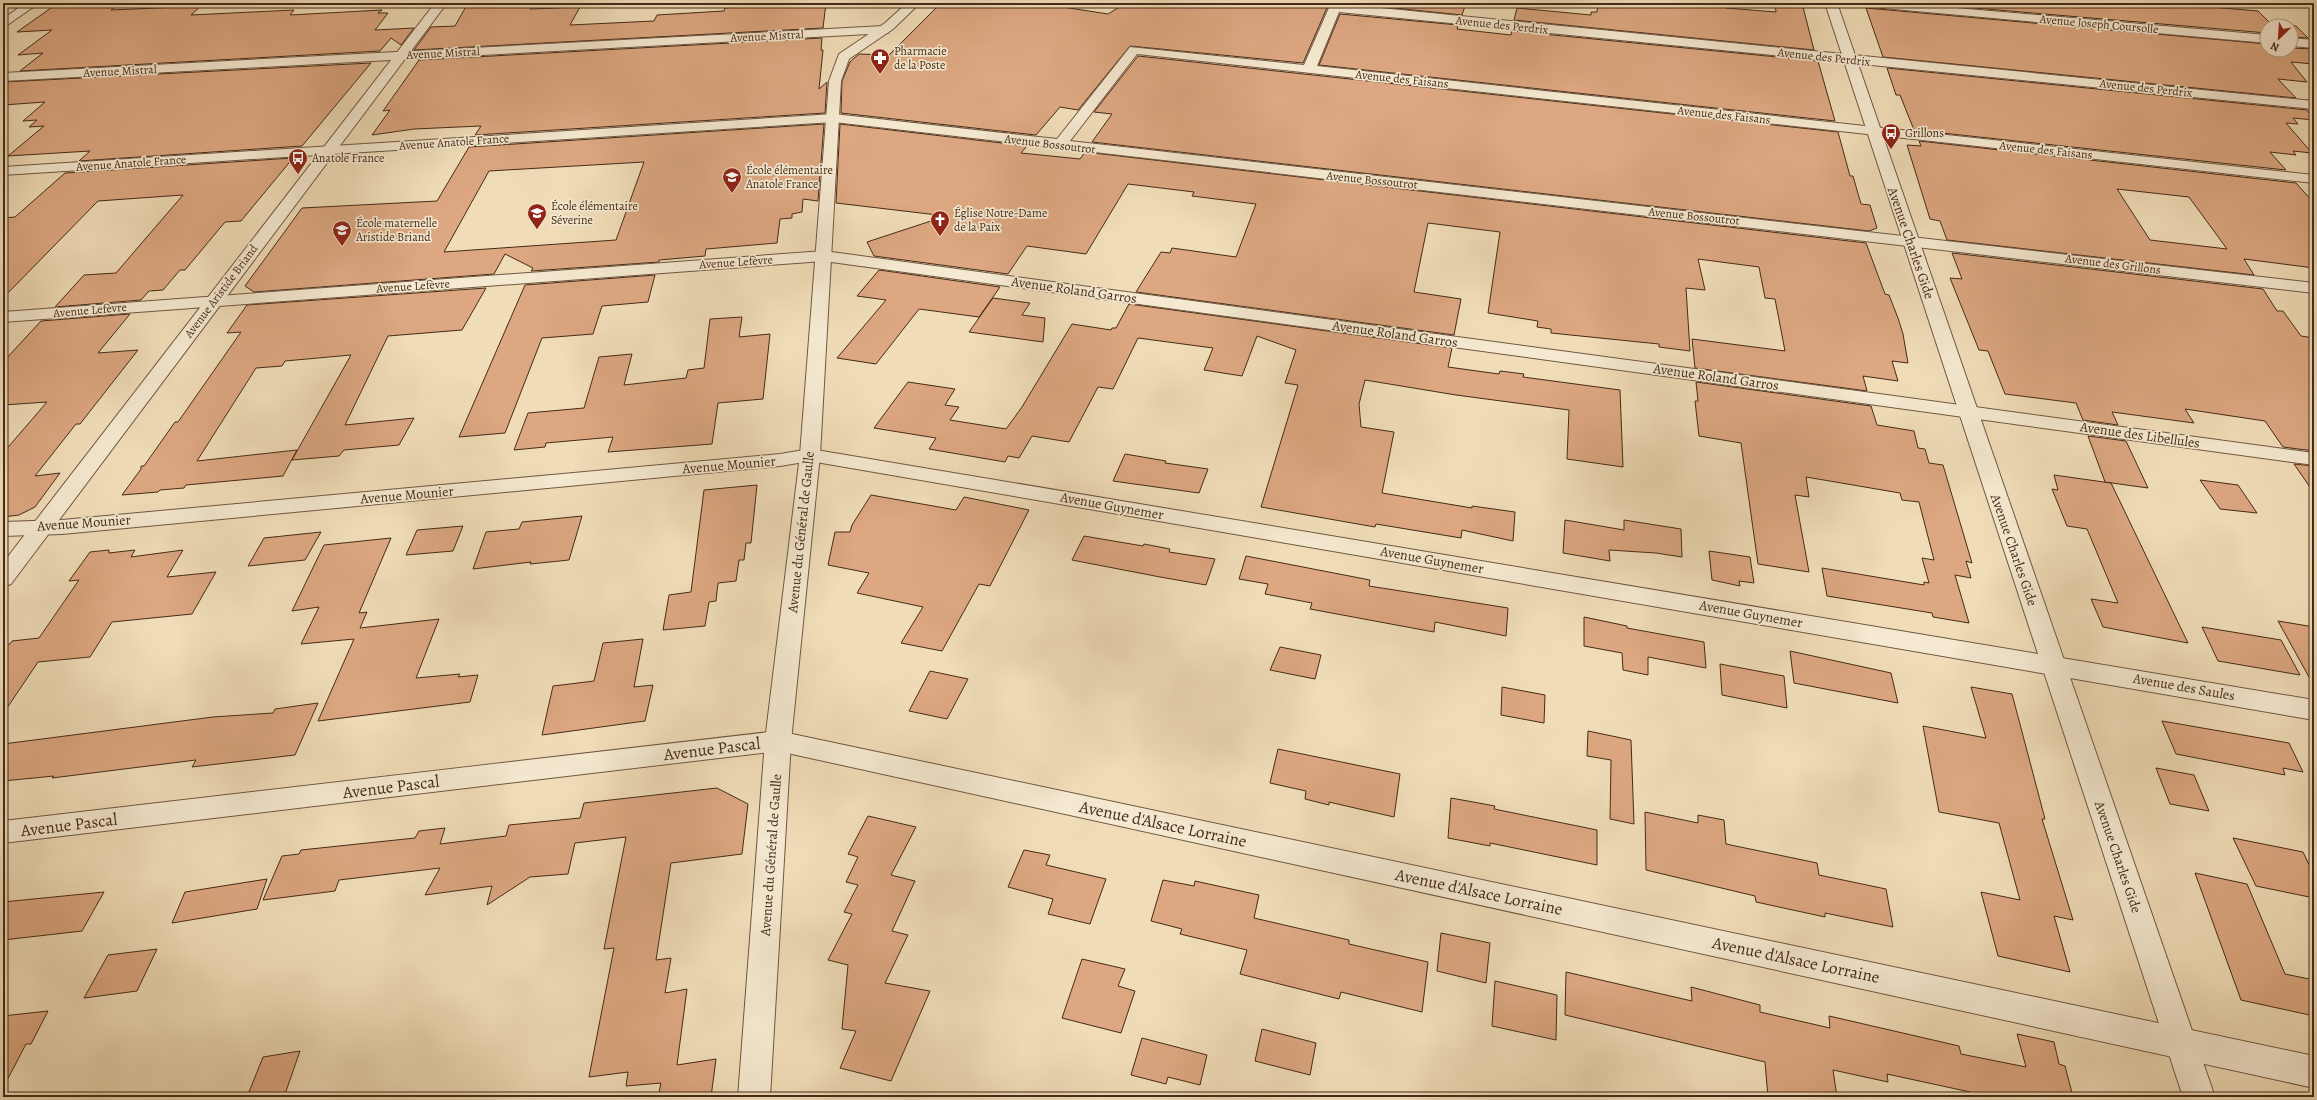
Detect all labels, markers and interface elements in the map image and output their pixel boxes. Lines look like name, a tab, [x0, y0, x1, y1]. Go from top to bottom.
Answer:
street label: Avenue Joseph Coursolle	[2038, 11, 2159, 37]
street label: Avenue des Perdrix	[1454, 12, 1549, 38]
north arrow	[2259, 18, 2299, 58]
street label: Avenue Mistral	[729, 26, 804, 46]
text: N	[2268, 38, 2282, 55]
street label: Avenue Mistral	[405, 43, 480, 63]
place label: Pharmacie de la Poste	[894, 43, 947, 73]
street label: Avenue des Perdrix	[1776, 44, 1871, 70]
pharmacy icon: Pharmacie de la Poste	[869, 47, 891, 75]
street label: Avenue Mistral	[82, 61, 157, 81]
street label: Avenue des Faisans	[1354, 66, 1450, 92]
street label: Avenue des Perdrix	[2098, 75, 2193, 101]
street label: Avenue des Faisans	[1676, 102, 1772, 128]
bus stop icon: Grillons	[1880, 122, 1902, 150]
place label: Grillons	[1905, 125, 1944, 141]
street label: Avenue Anatole France	[397, 130, 510, 154]
street label: Avenue Bossoutrot	[1003, 130, 1096, 158]
street label: Avenue des Faisans	[1998, 137, 2094, 163]
bus stop icon: Anatole France	[287, 147, 309, 175]
place label: Anatole France	[311, 150, 384, 166]
street label: Avenue Anatole France	[74, 151, 187, 175]
place label: École élémentaire Anatole France	[745, 162, 833, 192]
school or university icon: École élémentaire Anatole France	[721, 166, 743, 194]
street label: Avenue Bossoutrot	[1325, 167, 1418, 193]
street label: Avenue Charles Gide	[1883, 183, 1939, 302]
place label: École élémentaire Séverine	[551, 198, 638, 228]
school or university icon: École élémentaire Séverine	[526, 202, 548, 230]
street label: Avenue Bossoutrot	[1647, 203, 1740, 229]
place label: Église Notre-Dame de la Paix	[954, 205, 1047, 235]
church icon: Église Notre-Dame de la Paix	[929, 209, 951, 237]
place label: École maternelle Aristide Briand	[355, 215, 437, 245]
school or university icon: École maternelle Aristide Briand	[331, 219, 353, 247]
street label: Avenue Aristide Briand	[180, 241, 262, 342]
street label: Avenue des Grillons	[2063, 250, 2162, 278]
street label: Avenue Lefèvre	[698, 251, 773, 273]
street label: Avenue Roland Garros	[1009, 272, 1138, 308]
street label: Avenue Lefèvre	[375, 275, 450, 297]
street label: Avenue Lefèvre	[52, 299, 128, 321]
street label: Avenue Roland Garros	[1330, 316, 1459, 352]
street label: Avenue Roland Garros	[1651, 359, 1780, 395]
street label: Avenue des Libellules	[2078, 417, 2201, 453]
street label: Avenue du Général de Gaulle	[783, 450, 819, 615]
street label: Avenue Mounier	[680, 451, 777, 479]
street label: Avenue Mounier	[358, 481, 455, 509]
street label: Avenue Guynemer	[1058, 487, 1166, 525]
street label: Avenue Charles Gide	[1986, 490, 2042, 609]
street label: Avenue Mounier	[36, 510, 132, 536]
street label: Avenue Guynemer	[1378, 541, 1486, 579]
street label: Avenue Guynemer	[1697, 595, 1805, 633]
street label: Avenue des Saules	[2131, 669, 2236, 705]
street label: Avenue Pascal	[662, 732, 761, 766]
street label: Avenue Pascal	[341, 770, 440, 804]
street label: Avenue du Général de Gaulle	[756, 773, 786, 938]
street label: Avenue d'Alsace Lorraine	[1076, 795, 1249, 853]
street label: Avenue Charles Gide	[2090, 797, 2146, 916]
street label: Avenue Pascal	[19, 808, 118, 842]
street label: Avenue d'Alsace Lorraine	[1392, 863, 1565, 921]
street label: Avenue d'Alsace Lorraine	[1709, 931, 1882, 989]

